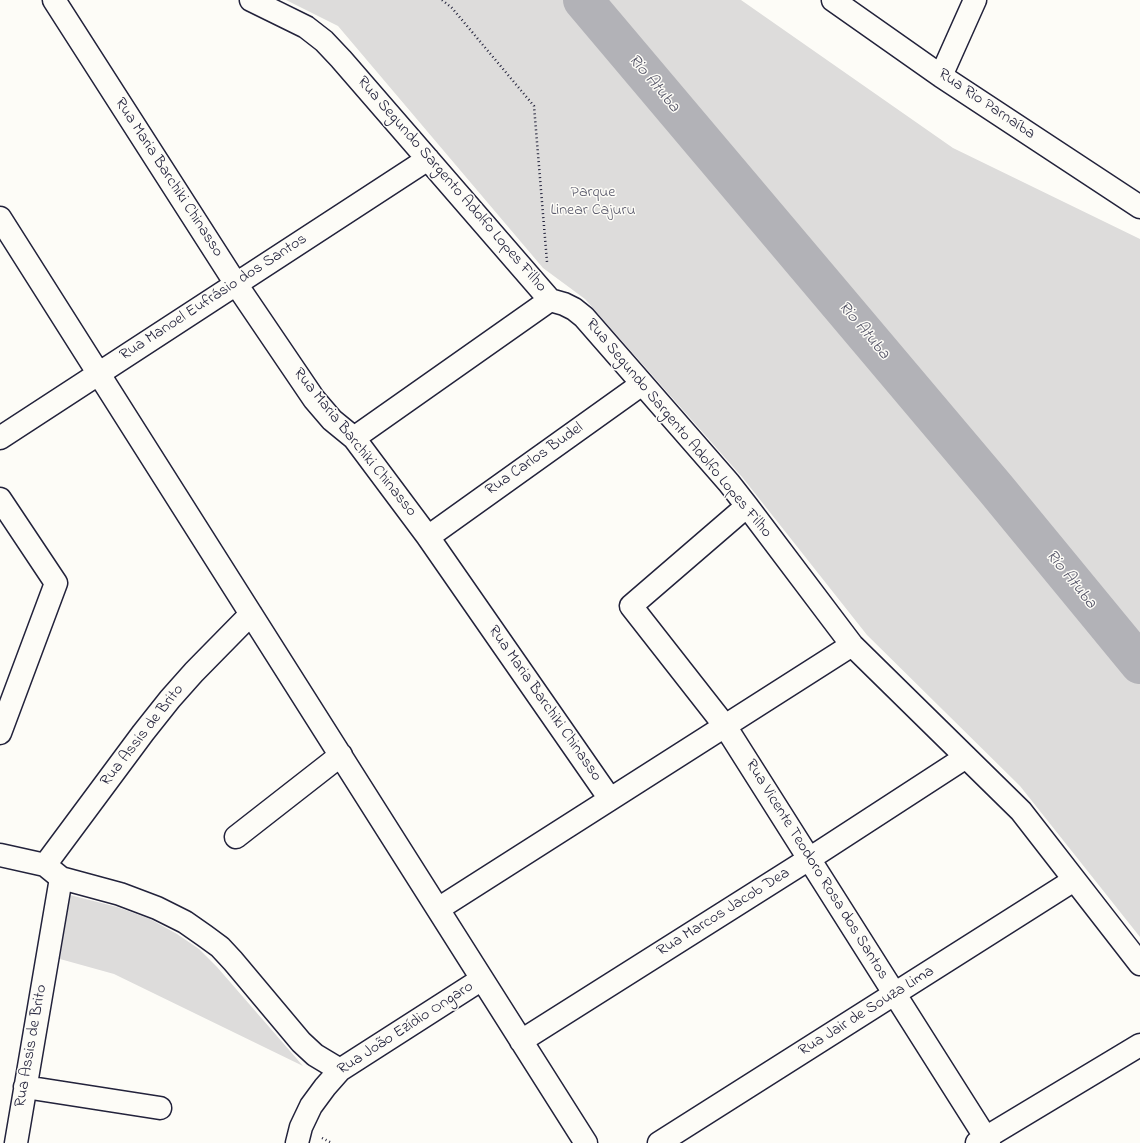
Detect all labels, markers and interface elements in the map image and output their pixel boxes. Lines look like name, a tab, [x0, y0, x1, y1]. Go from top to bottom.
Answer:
water label: Rio Atuba	[623, 51, 683, 117]
street label: Rua Rio Parnaíba	[934, 65, 1038, 145]
street label: Rua Segundo Sargento Adolfo Lopes Filho	[352, 73, 550, 297]
street label: Rua Maria Barchiki Chinasso	[109, 95, 227, 261]
park label: Parque Linear Cajuru	[550, 183, 636, 221]
street label: Rua Manoel Eufrásio dos Santos	[117, 230, 311, 366]
water label: Rio Atuba	[833, 298, 893, 364]
street label: Rua Segundo Sargento Adolfo Lopes Filho	[581, 316, 775, 542]
street label: Rua Maria Barchiki Chinasso	[288, 365, 420, 521]
street label: Rua Carlos Budel	[482, 419, 588, 501]
water label: Rio Atuba	[1040, 547, 1100, 613]
street label: Rua Maria Barchiki Chinasso	[483, 622, 605, 786]
street label: Rua Assis de Brito	[97, 681, 189, 791]
street label: Rua Vicente Teodoro Rosa dos Santos	[740, 756, 892, 984]
street label: Rua Marcos Jacob Dea	[654, 864, 794, 962]
street label: Rua Jair de Souza Lima	[796, 963, 938, 1061]
street label: Rua João Ezídio Ongaro	[334, 978, 478, 1080]
street label: Rua Assis de Brito	[12, 983, 52, 1109]

